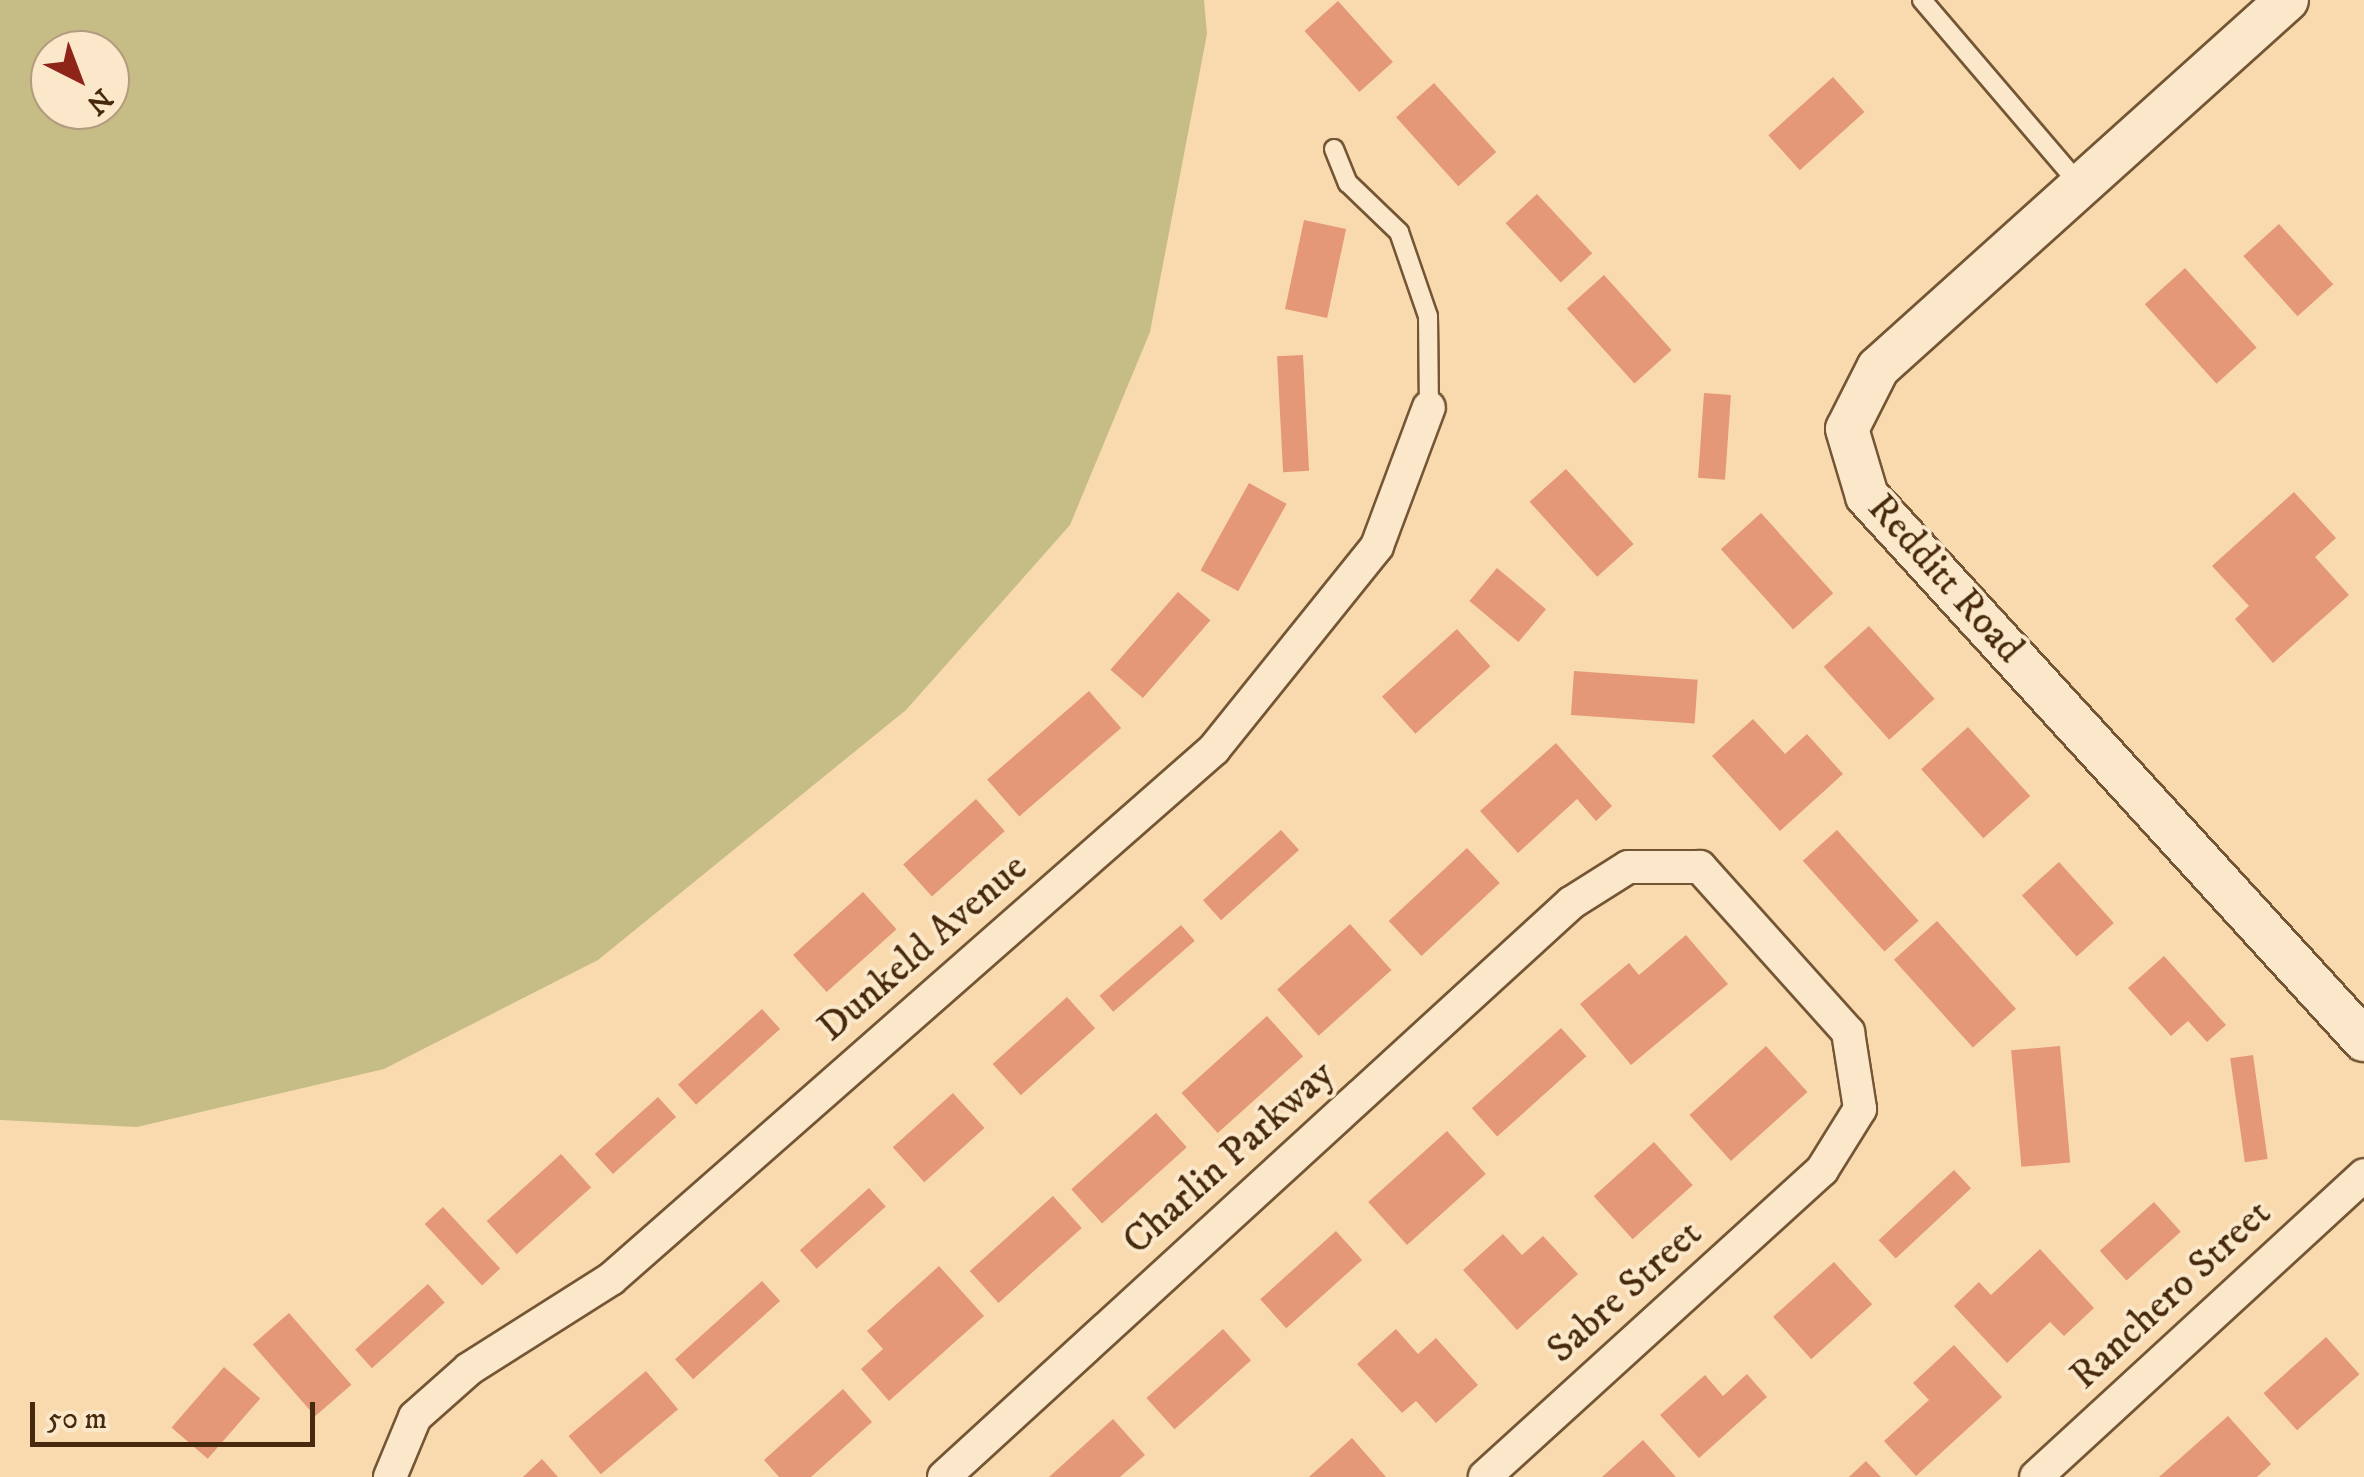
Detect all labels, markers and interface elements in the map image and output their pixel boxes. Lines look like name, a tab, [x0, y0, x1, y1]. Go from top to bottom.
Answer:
north arrow	[30, 30, 130, 130]
text: N	[79, 80, 119, 122]
street label: Redditt Road	[1857, 485, 2033, 673]
street label: Dunkeld Avenue	[808, 844, 1038, 1052]
street label: Charlin Parkway	[1114, 1051, 1344, 1265]
street label: Ranchero Street	[2061, 1190, 2281, 1400]
street label: Sabre Street	[1538, 1210, 1712, 1374]
scale bar	[35, 1382, 320, 1444]
text: 50 m	[47, 1401, 107, 1438]

